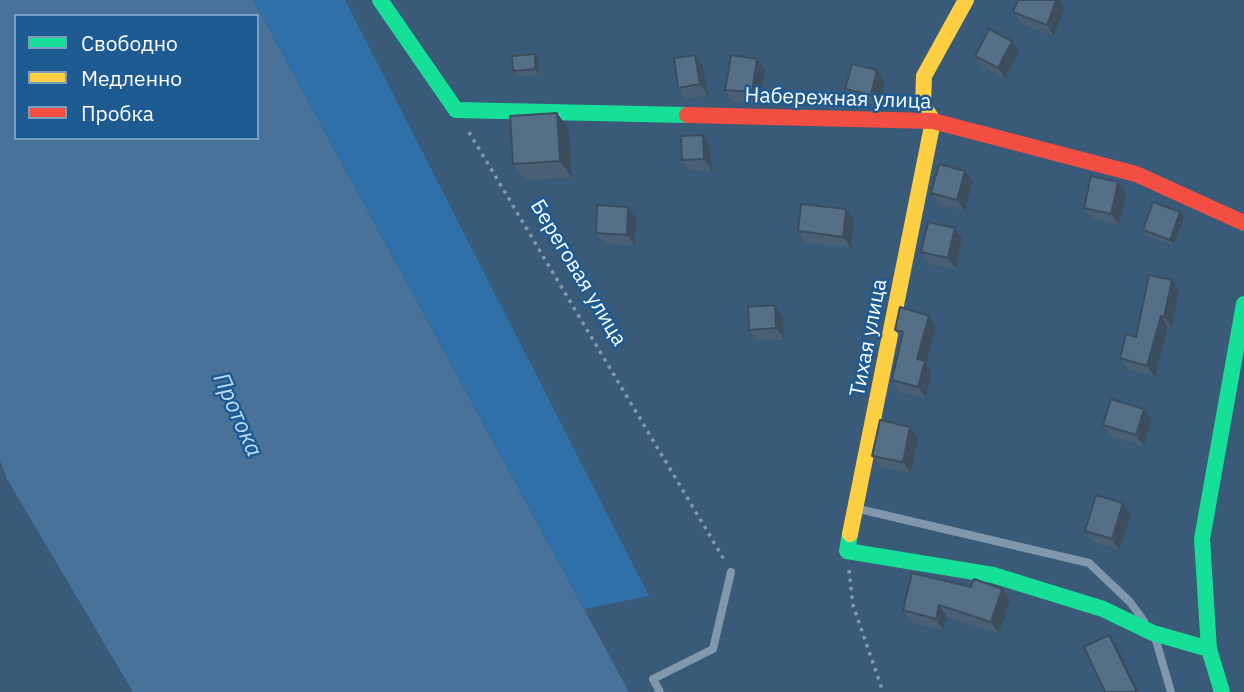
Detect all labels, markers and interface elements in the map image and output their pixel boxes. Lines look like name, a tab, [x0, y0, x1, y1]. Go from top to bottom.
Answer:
legend	[14, 14, 259, 140]
text: Свободно	[81, 29, 178, 57]
text: Медленно	[81, 64, 182, 92]
street label: Набережная улица	[744, 83, 932, 115]
text: Пробка	[81, 99, 154, 127]
street label: Береговая улица	[524, 195, 632, 351]
street label: Тихая улица	[845, 277, 893, 399]
water label: Протока	[206, 369, 268, 461]

